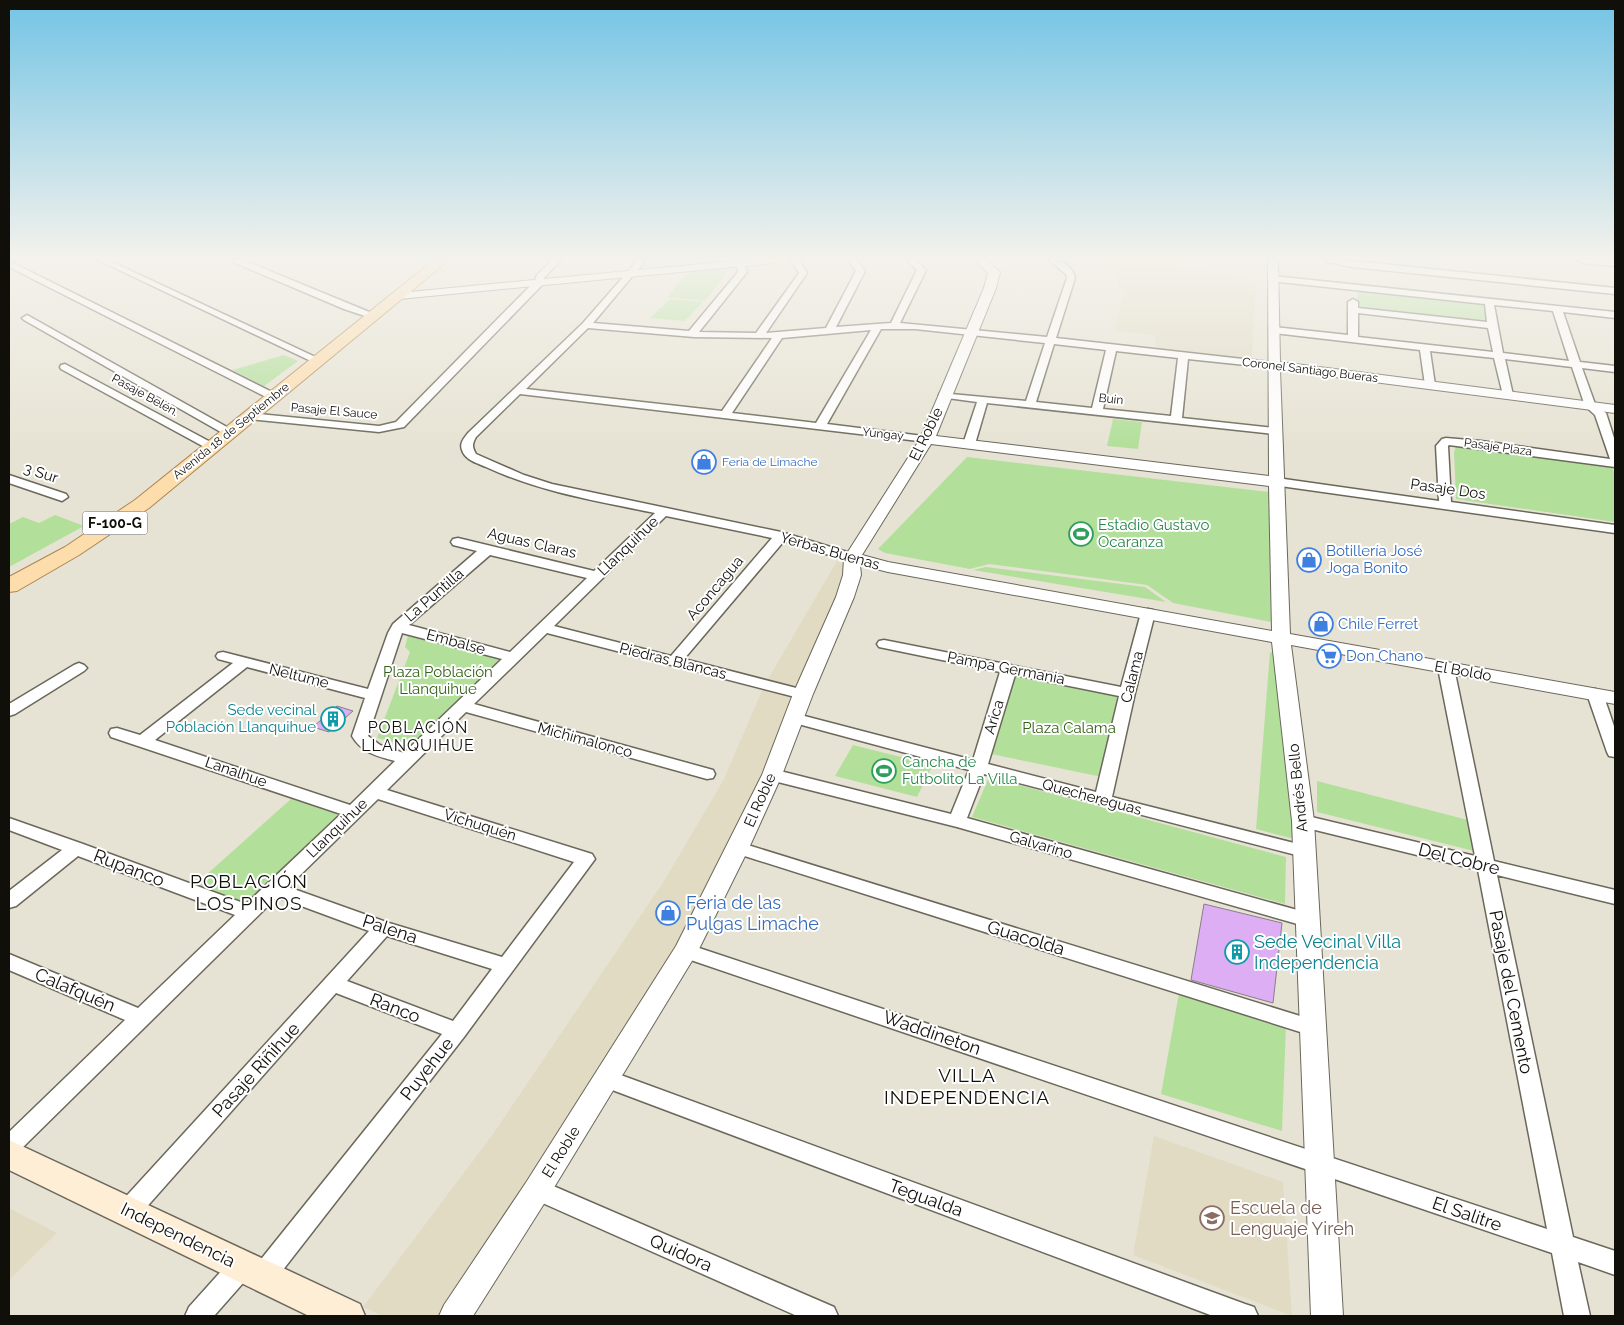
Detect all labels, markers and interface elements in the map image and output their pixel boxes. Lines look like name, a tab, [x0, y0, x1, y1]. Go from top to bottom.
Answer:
street label: Coronel Santiago Bueras	[1241, 355, 1379, 385]
street label: Pasaje Belén.	[109, 371, 181, 419]
street label: Avenida 18 de Septiembre	[170, 380, 292, 482]
street label: Buin	[1098, 391, 1124, 407]
street label: Pasaje El Sauce	[290, 400, 378, 422]
street label: El Roble	[905, 404, 947, 464]
street label: Yungay	[862, 425, 905, 443]
street label: Pasaje Plaza	[1463, 435, 1533, 459]
shop icon: Feria de Limache	[691, 449, 717, 475]
place label: Feria de Limache	[722, 455, 818, 469]
street label: 3 Sur	[22, 459, 61, 487]
street label: Pasaje Dos	[1409, 475, 1487, 503]
road number: F-100-G	[82, 512, 148, 534]
street label: Llanquihue	[594, 512, 662, 579]
place label: Estadio Gustavo Ocaranza	[1098, 516, 1209, 551]
sports icon: Estadio Gustavo Ocaranza	[1068, 521, 1094, 547]
street label: Aguas Claras	[486, 524, 578, 562]
street label: Yerbas Buenas	[778, 528, 882, 574]
place label: Botillería José Joga Bonito	[1326, 542, 1422, 577]
shop icon: Botillería José Joga Bonito	[1296, 547, 1322, 573]
street label: Aconcagua	[683, 552, 747, 624]
street label: La Puntilla	[401, 564, 467, 626]
shop icon: Chile Ferret	[1308, 611, 1334, 637]
place label: Chile Ferret	[1338, 615, 1418, 633]
street label: Embalse	[424, 625, 488, 659]
street label: Piedras Blancas	[618, 639, 728, 683]
supermarket icon: Don Chano	[1316, 643, 1342, 669]
place label: Don Chano	[1346, 647, 1423, 665]
street label: Pampa Germania	[946, 648, 1066, 688]
street label: Calama	[1117, 649, 1147, 705]
street label: El Boldo	[1433, 657, 1493, 685]
street label: Neltume	[267, 660, 331, 692]
park label: Plaza Población Llanquihue	[383, 663, 493, 698]
street label: Arica	[980, 698, 1008, 736]
place label: Sede vecinal Población Llanquihue	[166, 701, 317, 736]
building icon: Sede vecinal Población Llanquihue	[320, 706, 346, 732]
district label: POBLACIÓN LLANQUIHUE	[361, 717, 475, 755]
street label: Michimalonco	[536, 719, 634, 761]
park label: Plaza Calama	[1022, 719, 1116, 737]
street label: Andrés Bello	[1284, 743, 1312, 833]
street label: Lanalhue	[203, 753, 270, 791]
place label: Cancha de Futbolito La Villa	[902, 753, 1017, 788]
sports icon: Cancha de Futbolito La Villa	[871, 758, 897, 784]
street label: El Roble	[740, 770, 780, 830]
street label: Quechereguas	[1040, 775, 1144, 819]
street label: Llanquihue	[303, 794, 371, 861]
street label: Vichuquén	[441, 805, 519, 845]
street label: Galvarino	[1007, 827, 1075, 863]
street label: Del Cobre	[1416, 838, 1502, 879]
street label: Rupanco	[91, 844, 168, 891]
district label: POBLACIÓN LOS PINOS	[190, 870, 308, 914]
place label: Feria de las Pulgas Limache	[686, 892, 819, 934]
shop icon: Feria de las Pulgas Limache	[655, 900, 681, 926]
street label: Pasaje del Cemento	[1485, 908, 1538, 1076]
street label: Palena	[360, 910, 420, 947]
street label: Guacolda	[985, 916, 1067, 959]
place label: Sede Vecinal Villa Independencia	[1254, 931, 1401, 973]
building icon: Sede Vecinal Villa Independencia	[1224, 939, 1250, 965]
street label: Calafquén	[32, 963, 119, 1016]
street label: Ranco	[367, 988, 424, 1027]
street label: Waddineton	[880, 1006, 984, 1059]
street label: Pasaje Riñihue	[208, 1018, 304, 1121]
street label: Puyehue	[396, 1033, 458, 1104]
district label: VILLA INDEPENDENCIA	[884, 1064, 1050, 1108]
street label: El Roble	[538, 1123, 584, 1181]
street label: Tegualda	[886, 1174, 966, 1221]
street label: El Salitre	[1430, 1192, 1505, 1235]
place label: Escuela de Lenguaje Yireh	[1230, 1197, 1354, 1239]
street label: Independencia	[118, 1198, 239, 1271]
school or university icon: Escuela de Lenguaje Yireh	[1199, 1205, 1225, 1231]
street label: Quidora	[647, 1230, 716, 1276]

